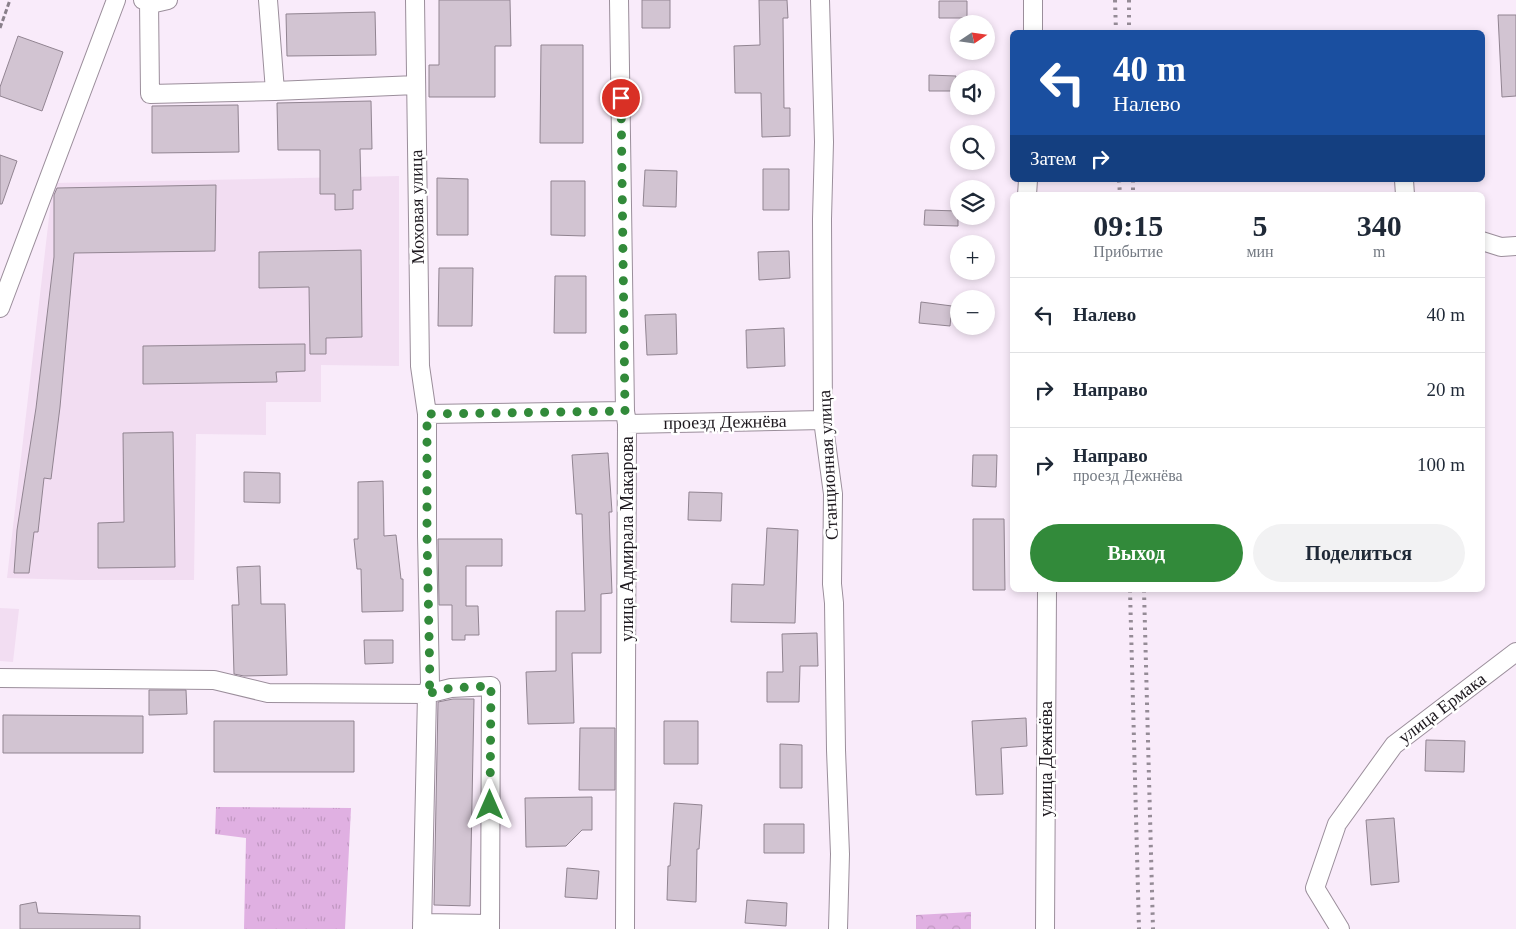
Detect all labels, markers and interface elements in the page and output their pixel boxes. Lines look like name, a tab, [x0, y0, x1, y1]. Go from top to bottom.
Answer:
north arrow	[950, 15, 995, 60]
map controls	[950, 15, 995, 335]
icon: left	[1030, 50, 1095, 115]
text: 40 m	[1113, 50, 1186, 89]
button: sound	[950, 70, 995, 115]
pin	[600, 77, 642, 119]
icon: arrive	[607, 84, 635, 112]
text: Налево	[1113, 91, 1181, 116]
button: search	[950, 125, 995, 170]
icon: right	[1086, 145, 1114, 173]
text: Затем	[1030, 148, 1076, 169]
street label: Моховая улица	[406, 149, 428, 265]
button: layers	[950, 180, 995, 225]
text: 09:15	[1093, 209, 1163, 242]
text: 5	[1253, 209, 1268, 242]
text: 340	[1357, 209, 1402, 242]
button: +	[950, 235, 995, 280]
text: Прибытие	[1093, 243, 1163, 260]
text: мин	[1246, 243, 1274, 260]
text: m	[1373, 243, 1386, 260]
button: −	[950, 290, 995, 335]
icon: left	[1030, 301, 1058, 329]
text: Налево	[1073, 304, 1136, 325]
text: 40 m	[1426, 304, 1465, 325]
icon: right	[1030, 376, 1058, 404]
text: Направо	[1073, 379, 1148, 400]
text: 20 m	[1426, 379, 1465, 400]
street label: Станционная улица	[814, 389, 842, 541]
street label: проезд Дежнёва	[663, 411, 787, 433]
street label: улица Адмирала Макарова	[617, 436, 637, 642]
text: Направо	[1073, 445, 1148, 466]
icon: right	[1030, 451, 1058, 479]
text: 100 m	[1417, 454, 1465, 475]
text: проезд Дежнёва	[1073, 467, 1183, 484]
button: Выход	[1030, 524, 1243, 582]
button: Поделиться	[1253, 524, 1465, 582]
street label: улица Ермака	[1394, 669, 1490, 747]
street label: улица Дежнёва	[1036, 701, 1056, 817]
position arrow	[463, 778, 515, 830]

